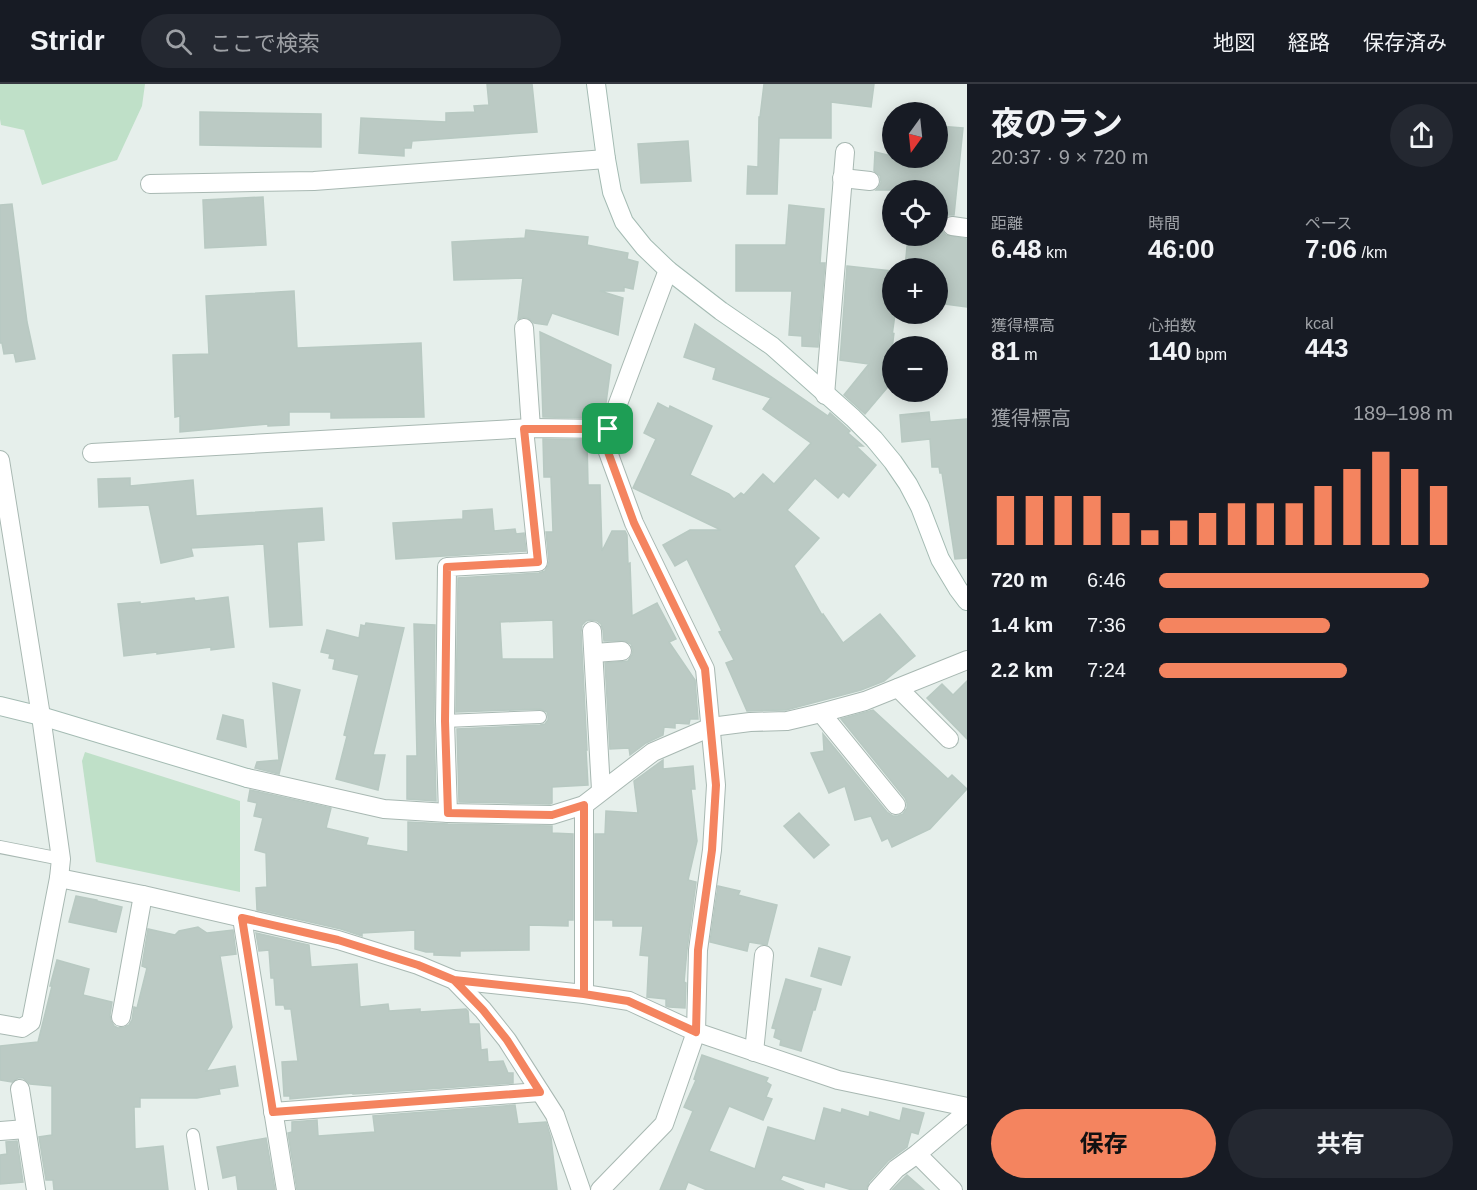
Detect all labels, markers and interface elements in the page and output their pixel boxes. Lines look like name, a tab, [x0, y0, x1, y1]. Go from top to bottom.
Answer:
search box	[141, 14, 561, 68]
text: Stridr	[30, 25, 105, 56]
icon: search	[162, 25, 195, 58]
text: ここで検索	[210, 31, 320, 56]
text: 地図	[1213, 31, 1255, 54]
text: 経路	[1288, 31, 1330, 54]
text: 保存済み	[1363, 31, 1447, 54]
north arrow	[882, 102, 948, 168]
map controls	[882, 102, 948, 402]
button: share	[1390, 104, 1453, 167]
text: 夜のラン	[991, 105, 1123, 142]
text: 20:37 · 9 × 720 m	[991, 146, 1148, 168]
button: locate	[882, 180, 948, 246]
text: 距離	[991, 215, 1023, 232]
text: 時間	[1148, 215, 1180, 232]
text: ペース	[1305, 215, 1352, 232]
text: 6.48	[991, 234, 1042, 264]
text: 46:00	[1148, 234, 1215, 264]
text: 7:06	[1305, 234, 1357, 264]
text: km	[1042, 244, 1067, 261]
text: /km	[1357, 244, 1387, 261]
button: +	[882, 258, 948, 324]
text: kcal	[1305, 315, 1333, 332]
text: 獲得標高	[991, 317, 1055, 334]
text: 心拍数	[1148, 317, 1196, 334]
text: 443	[1305, 333, 1348, 363]
button: −	[882, 336, 948, 402]
text: 81	[991, 336, 1020, 366]
text: 140	[1148, 336, 1191, 366]
text: m	[1020, 346, 1038, 363]
text: bpm	[1191, 346, 1227, 363]
text: 189–198 m	[1353, 402, 1453, 424]
pin	[582, 403, 633, 454]
text: 獲得標高	[991, 407, 1071, 429]
icon: arrive	[591, 412, 624, 445]
text: 720 m	[991, 569, 1048, 591]
text: 6:46	[1087, 569, 1126, 591]
text: 1.4 km	[991, 614, 1053, 636]
text: 7:36	[1087, 614, 1126, 636]
text: 2.2 km	[991, 659, 1053, 681]
text: 7:24	[1087, 659, 1126, 681]
button: 保存	[991, 1109, 1216, 1178]
button: 共有	[1228, 1109, 1453, 1178]

